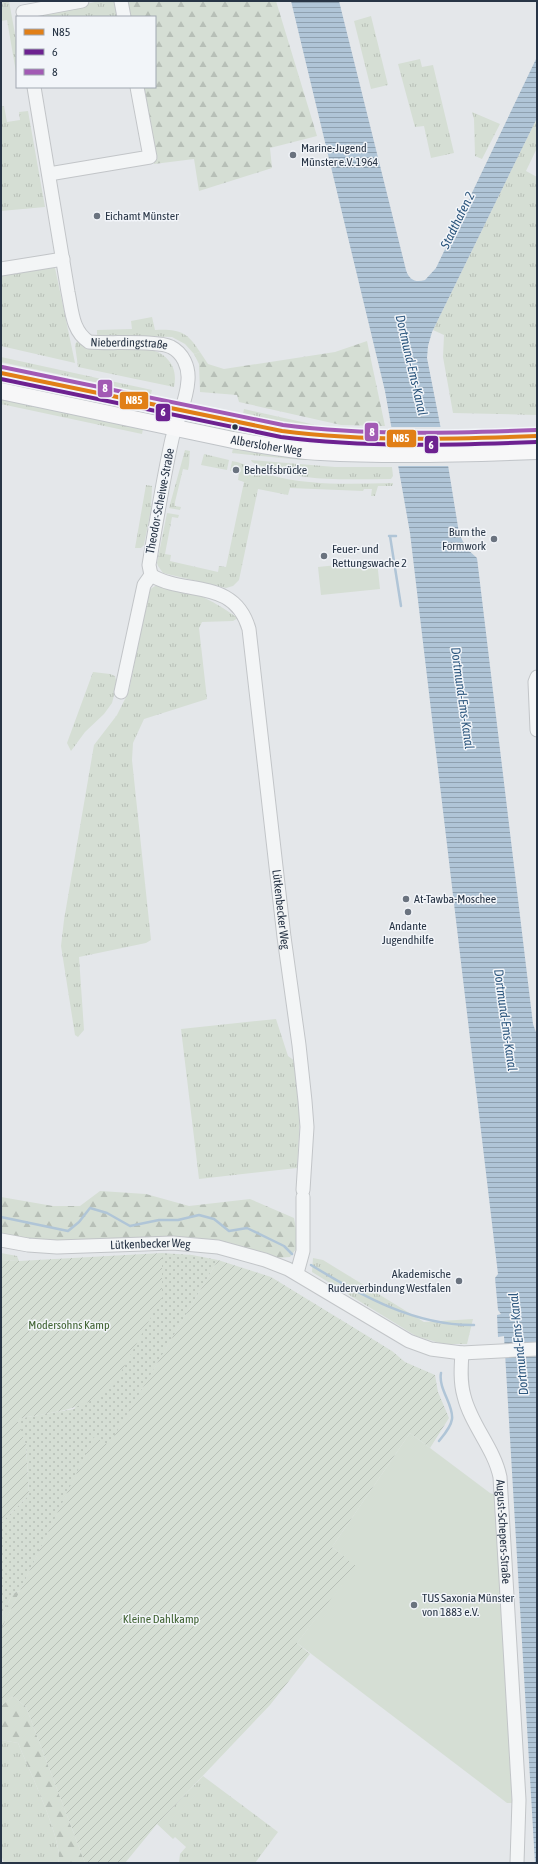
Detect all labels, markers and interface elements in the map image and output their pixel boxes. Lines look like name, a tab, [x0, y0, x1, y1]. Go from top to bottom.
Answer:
legend	[16, 16, 156, 88]
text: N85	[52, 25, 70, 39]
text: 6	[52, 45, 58, 59]
text: 8	[52, 65, 58, 79]
place label: Marine-Jugend Münster e.V. 1964	[301, 141, 379, 169]
marker: Marine-Jugend Münster e.V. 1964	[288, 150, 298, 160]
water label: Stadthafen 2	[437, 189, 478, 252]
place label: Eichamt Münster	[105, 209, 179, 223]
marker: Eichamt Münster	[92, 211, 102, 221]
water label: Dortmund-Ems-Kanal	[393, 313, 430, 417]
street label: Nieberdingstraße	[90, 335, 169, 353]
line badge: 8	[97, 379, 113, 398]
text: 8	[102, 382, 108, 394]
line badge: N85	[119, 391, 149, 410]
text: N85	[126, 394, 142, 406]
line badge: 6	[155, 403, 171, 422]
text: 6	[160, 406, 166, 418]
unlabelled marker	[230, 422, 240, 432]
line badge: 8	[364, 422, 379, 442]
text: 8	[369, 426, 375, 438]
line badge: N85	[386, 429, 417, 448]
text: N85	[393, 432, 409, 444]
street label: Albersloher Weg	[230, 433, 304, 458]
line badge: 6	[424, 435, 439, 454]
text: 6	[428, 439, 434, 451]
street label: Theodor-Scheiwe-Straße	[143, 447, 177, 555]
place label: Behelfsbrücke	[244, 463, 307, 477]
marker: Behelfsbrücke	[231, 465, 241, 475]
place label: Burn the Formwork	[442, 525, 487, 553]
marker: Burn the Formwork	[489, 534, 499, 544]
place label: Feuer- und Rettungswache 2	[332, 542, 407, 570]
marker: Feuer- und Rettungswache 2	[319, 551, 329, 561]
water label: Dortmund-Ems-Kanal	[448, 646, 477, 750]
street label: Lütkenbecker Weg	[269, 869, 293, 951]
place label: At-Tawba-Moschee	[414, 892, 496, 906]
marker: At-Tawba-Moschee	[401, 894, 411, 904]
marker: Andante Jugendhilfe	[403, 907, 413, 917]
place label: Andante Jugendhilfe	[382, 919, 434, 947]
water label: Dortmund-Ems-Kanal	[491, 968, 520, 1072]
street label: Lütkenbecker Weg	[110, 1236, 192, 1252]
place label: Akademische Ruderverbindung Westfalen	[328, 1267, 451, 1295]
marker: Akademische Ruderverbindung Westfalen	[454, 1276, 464, 1286]
water label: Dortmund-Ems-Kanal	[506, 1292, 531, 1396]
park label: Modersohns Kamp	[28, 1318, 110, 1332]
street label: August-Schepers-Straße	[493, 1479, 513, 1584]
place label: TUS Saxonia Münster von 1883 e.V.	[422, 1591, 515, 1619]
marker: TUS Saxonia Münster von 1883 e.V.	[409, 1600, 419, 1610]
park label: Kleine Dahlkamp	[123, 1612, 200, 1626]

